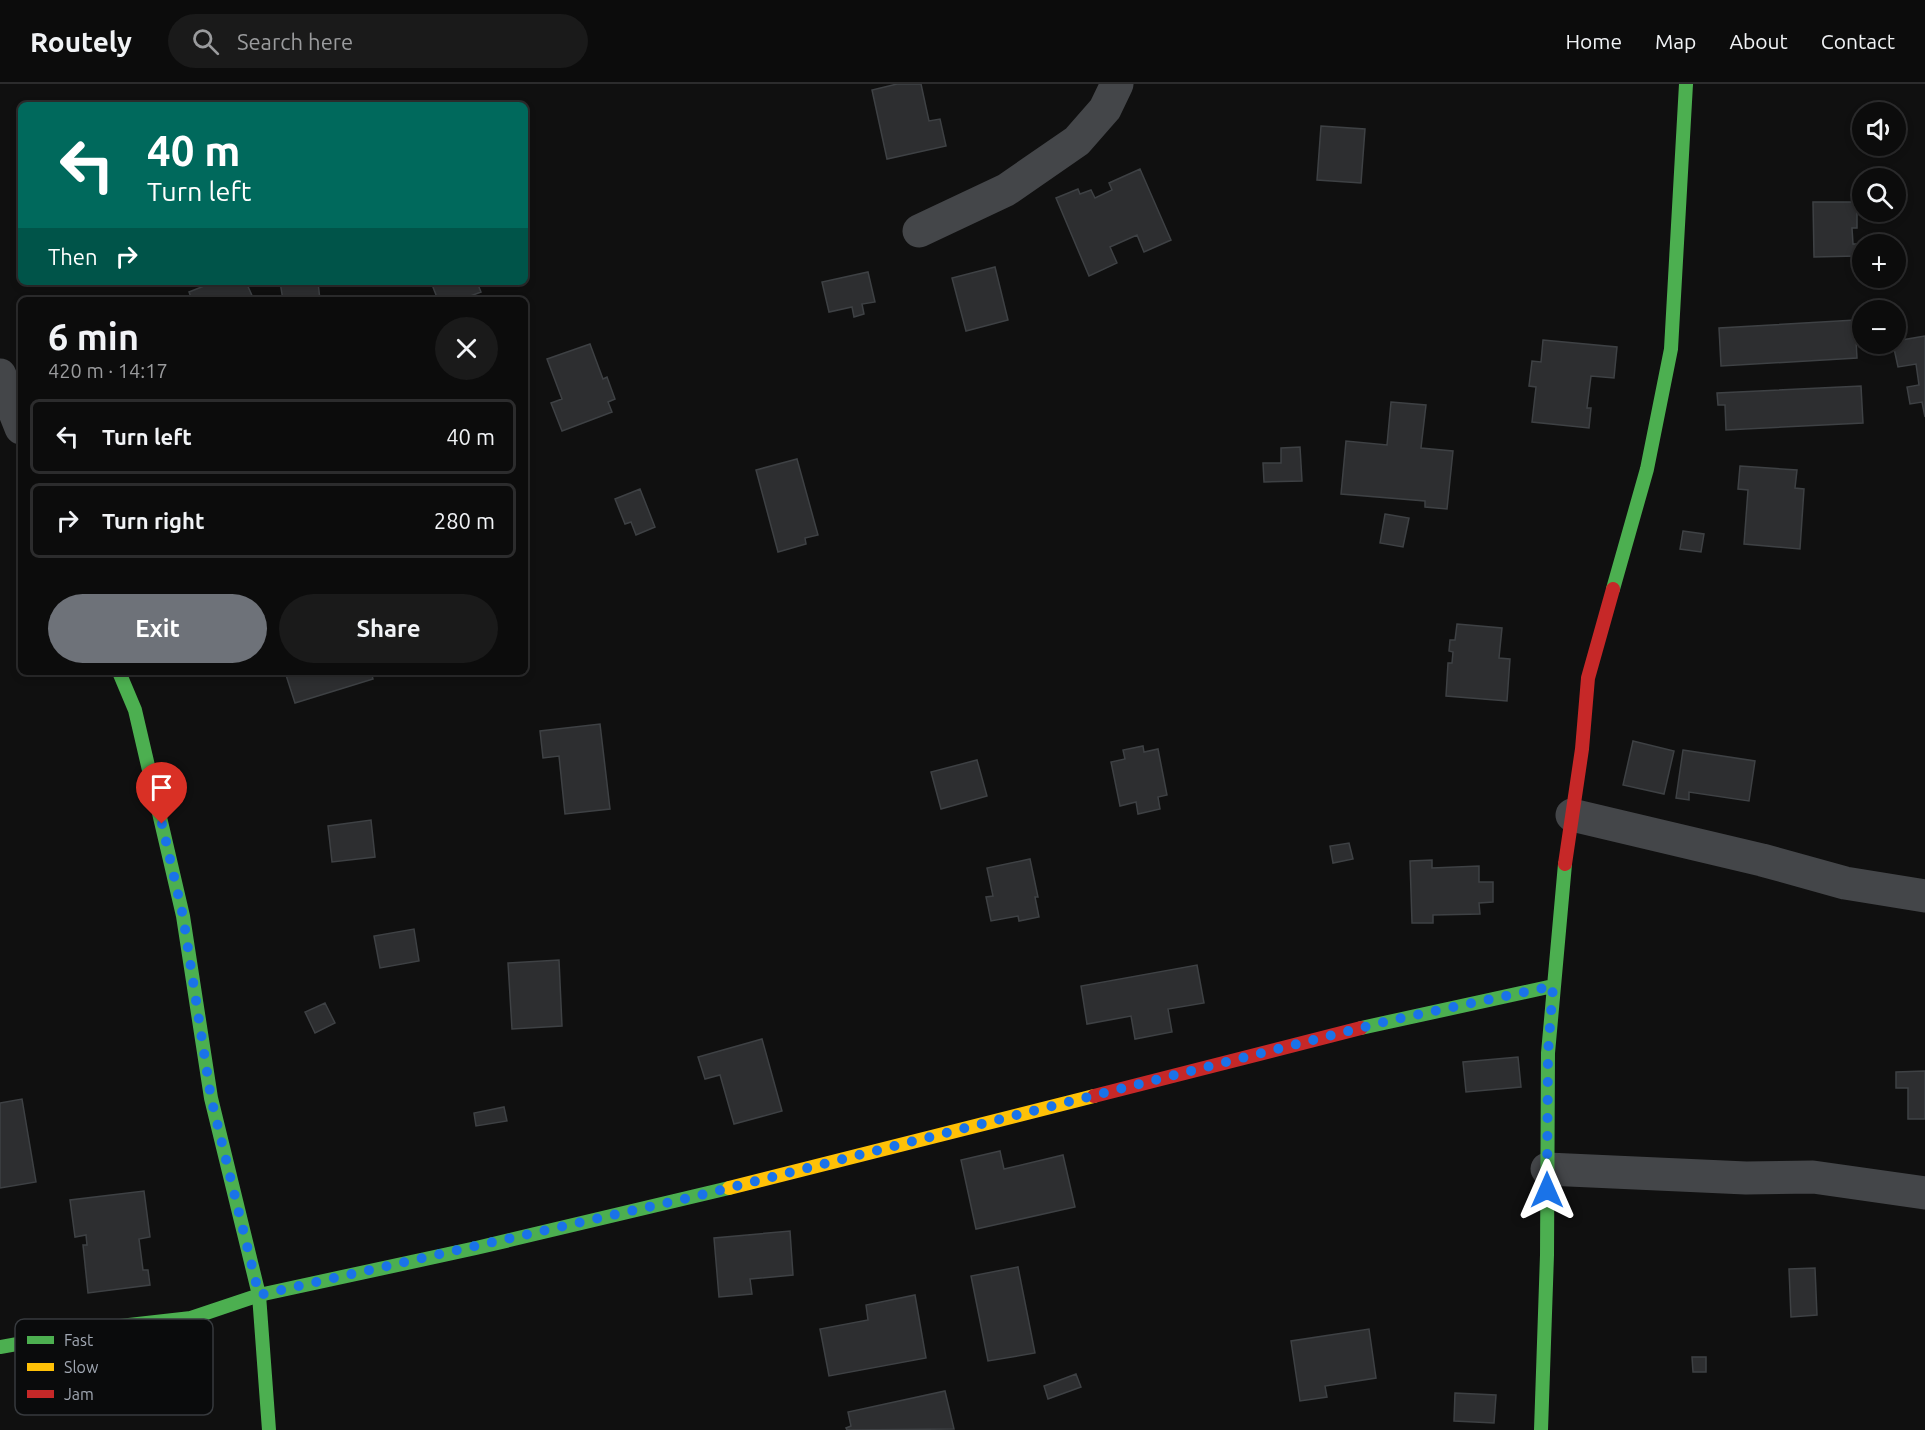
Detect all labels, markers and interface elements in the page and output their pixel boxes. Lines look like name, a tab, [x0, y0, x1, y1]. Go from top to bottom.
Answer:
search box	[168, 14, 588, 68]
icon: search	[189, 25, 222, 58]
text: Routely	[30, 26, 132, 57]
text: Search here	[237, 29, 353, 54]
text: Home	[1565, 29, 1622, 53]
text: Map	[1655, 29, 1696, 53]
text: About	[1729, 29, 1788, 53]
text: Contact	[1821, 29, 1895, 53]
map controls	[1852, 102, 1906, 354]
button: sound	[1852, 102, 1906, 156]
icon: left	[48, 126, 126, 204]
text: 40 m	[147, 127, 241, 174]
button: search	[1852, 168, 1906, 222]
text: Turn left	[147, 176, 251, 206]
button: +	[1852, 234, 1906, 288]
icon: right	[110, 240, 143, 273]
text: Then	[48, 244, 98, 269]
button: −	[1852, 300, 1906, 354]
text: 6 min	[48, 316, 139, 357]
button: close	[435, 317, 498, 380]
text: 420 m · 14:17	[48, 359, 168, 382]
icon: left	[51, 420, 84, 453]
text: Turn left	[102, 424, 192, 449]
text: 40 m	[446, 424, 495, 449]
icon: right	[51, 504, 84, 537]
text: Turn right	[102, 508, 204, 533]
text: 280 m	[434, 508, 495, 533]
button: Exit	[48, 594, 267, 663]
button: Share	[279, 594, 498, 663]
pin	[136, 762, 187, 824]
icon: arrive	[145, 771, 178, 804]
position arrow	[1515, 1158, 1579, 1222]
legend	[15, 1319, 213, 1415]
text: Fast	[64, 1331, 94, 1349]
text: Slow	[64, 1358, 99, 1376]
text: Jam	[64, 1385, 94, 1403]

